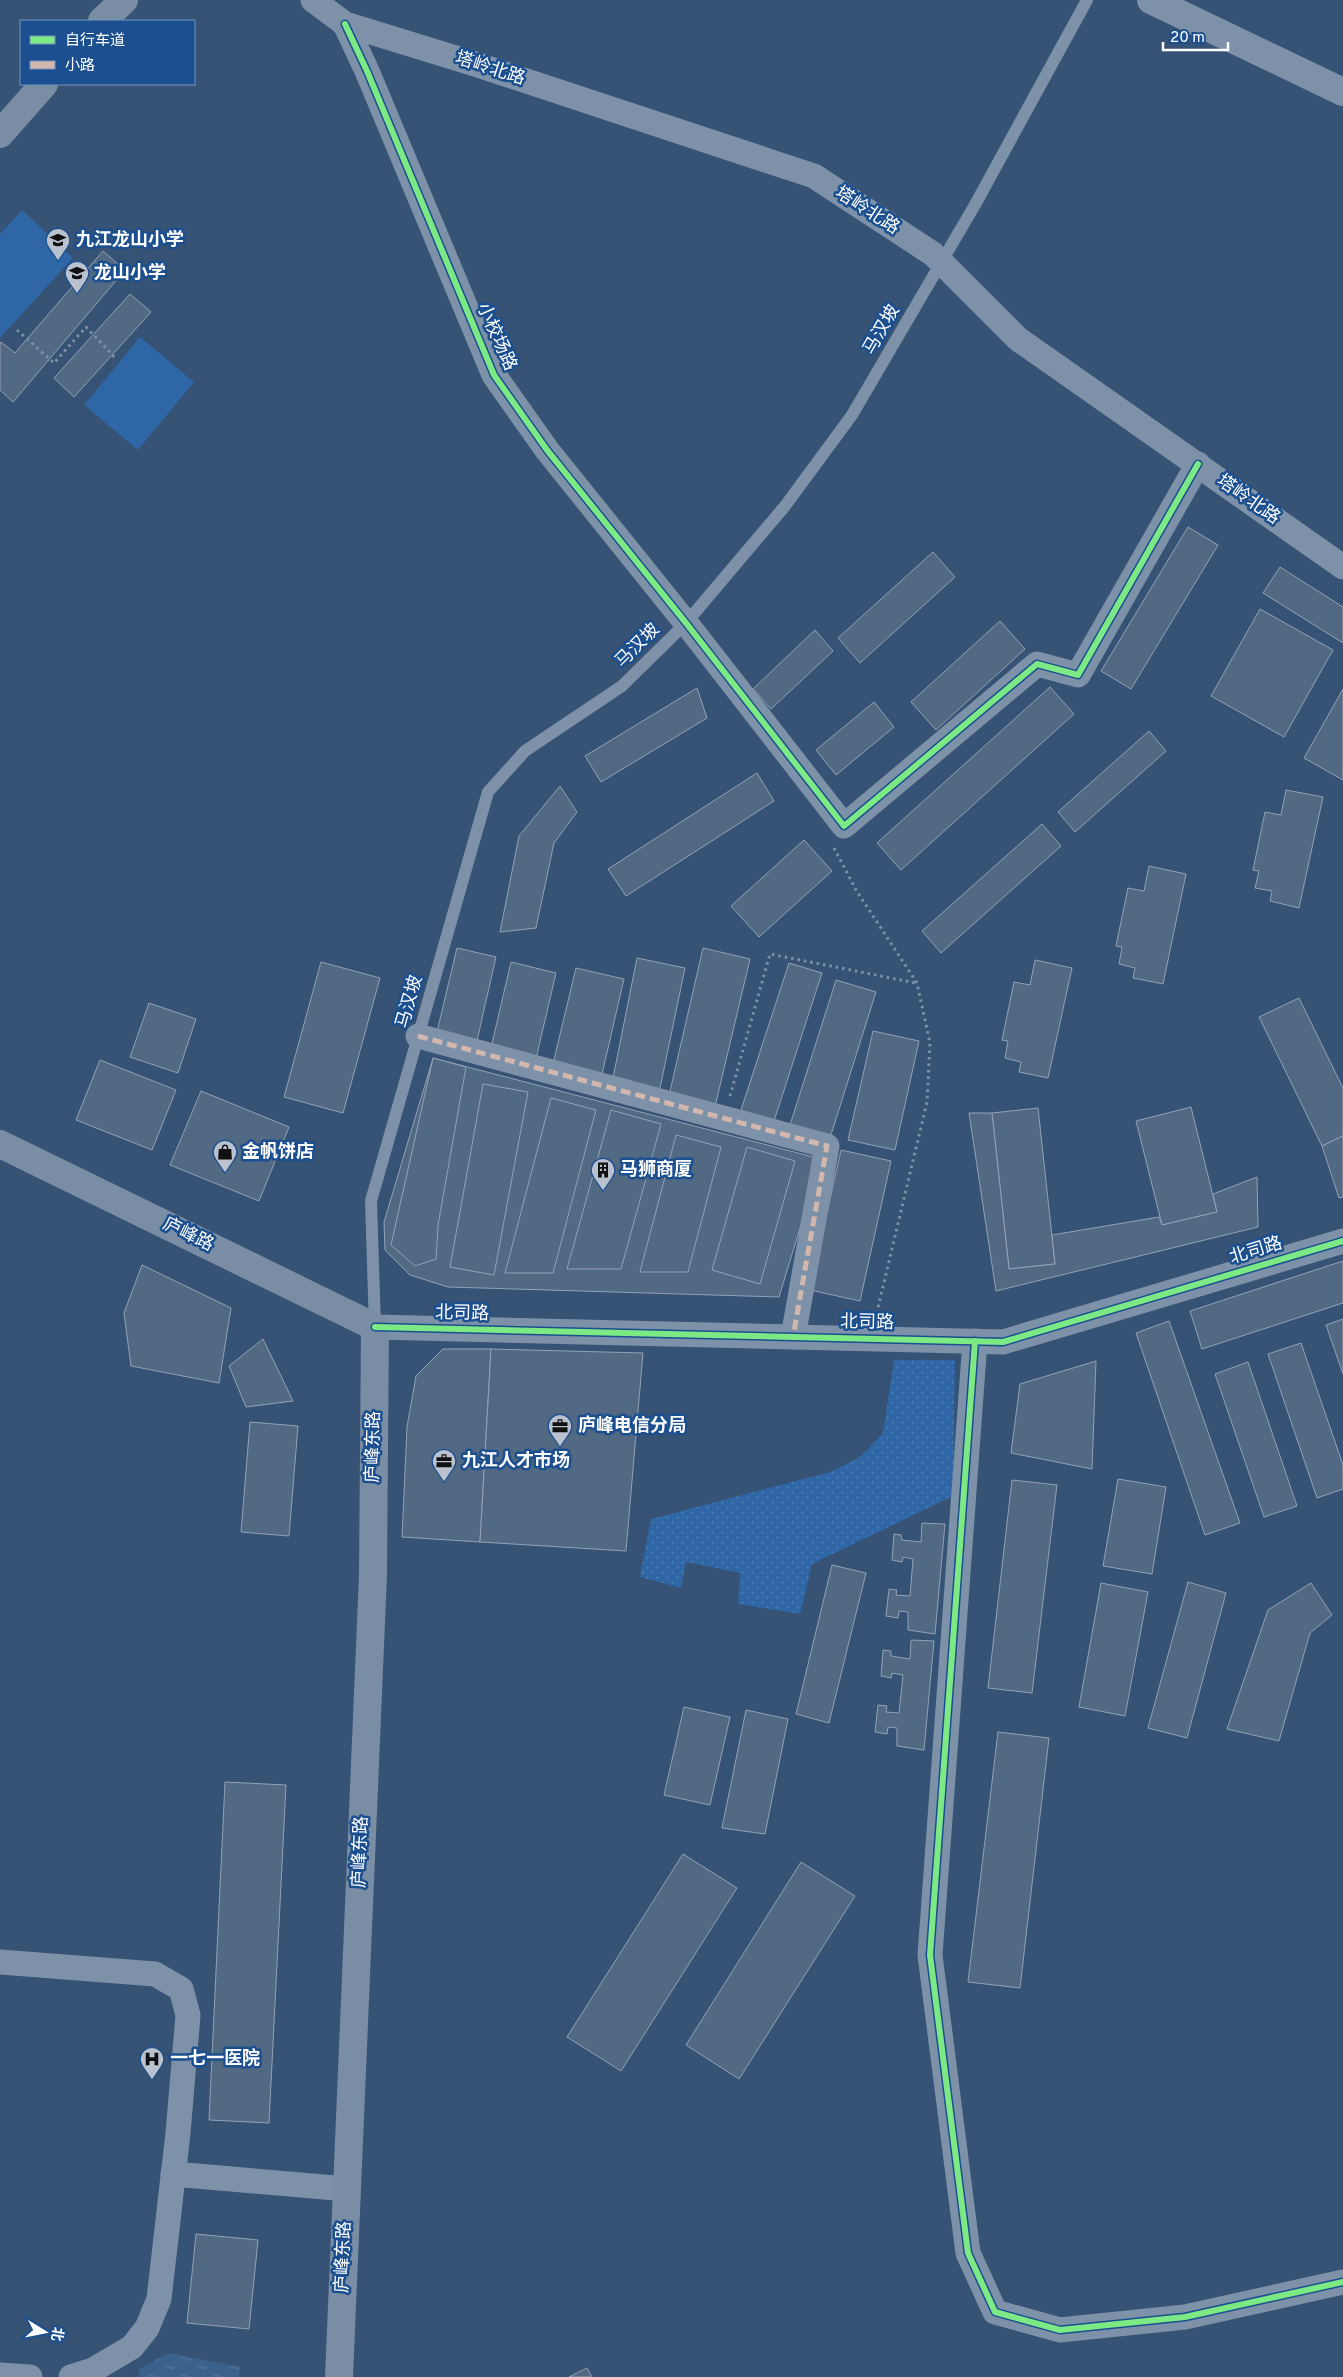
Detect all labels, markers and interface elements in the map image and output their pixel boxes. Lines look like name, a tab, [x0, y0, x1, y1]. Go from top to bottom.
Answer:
legend	[20, 20, 195, 85]
scale bar	[1163, 20, 1228, 52]
text: 20 m	[1170, 29, 1205, 48]
text: 自行车道	[65, 32, 125, 51]
street label: 塔岭北路	[452, 47, 528, 91]
text: 小路	[65, 57, 95, 76]
street label: 塔岭北路	[831, 182, 903, 240]
school or university icon: 九江龙山小学	[45, 227, 71, 261]
place label: 九江龙山小学	[76, 229, 184, 252]
school or university icon: 龙山小学	[64, 260, 90, 294]
place label: 龙山小学	[94, 262, 166, 285]
street label: 小校场路	[471, 299, 521, 375]
street label: 马汉坡	[859, 301, 905, 359]
street label: 塔岭北路	[1212, 470, 1284, 530]
street label: 马汉坡	[611, 619, 665, 673]
street label: 马汉坡	[392, 973, 428, 1031]
shop icon: 金帆饼店	[212, 1139, 238, 1173]
place label: 金帆饼店	[242, 1141, 314, 1164]
building icon: 马狮商厦	[590, 1157, 616, 1191]
place label: 马狮商厦	[620, 1159, 692, 1182]
street label: 庐峰路	[159, 1213, 217, 1257]
street label: 北司路	[1227, 1232, 1285, 1270]
street label: 北司路	[435, 1302, 489, 1326]
street label: 北司路	[840, 1311, 894, 1335]
street label: 庐峰东路	[362, 1411, 386, 1483]
office icon: 庐峰电信分局	[547, 1413, 573, 1447]
place label: 庐峰电信分局	[578, 1415, 686, 1438]
office icon: 九江人才市场	[431, 1448, 457, 1482]
place label: 九江人才市场	[462, 1450, 570, 1473]
street label: 庐峰东路	[348, 1816, 374, 1888]
hospital icon: 一七一医院	[139, 2046, 165, 2080]
place label: 一七一医院	[170, 2048, 260, 2071]
street label: 庐峰东路	[331, 2221, 357, 2293]
north arrow	[20, 2307, 70, 2357]
text: 北	[47, 2326, 66, 2342]

